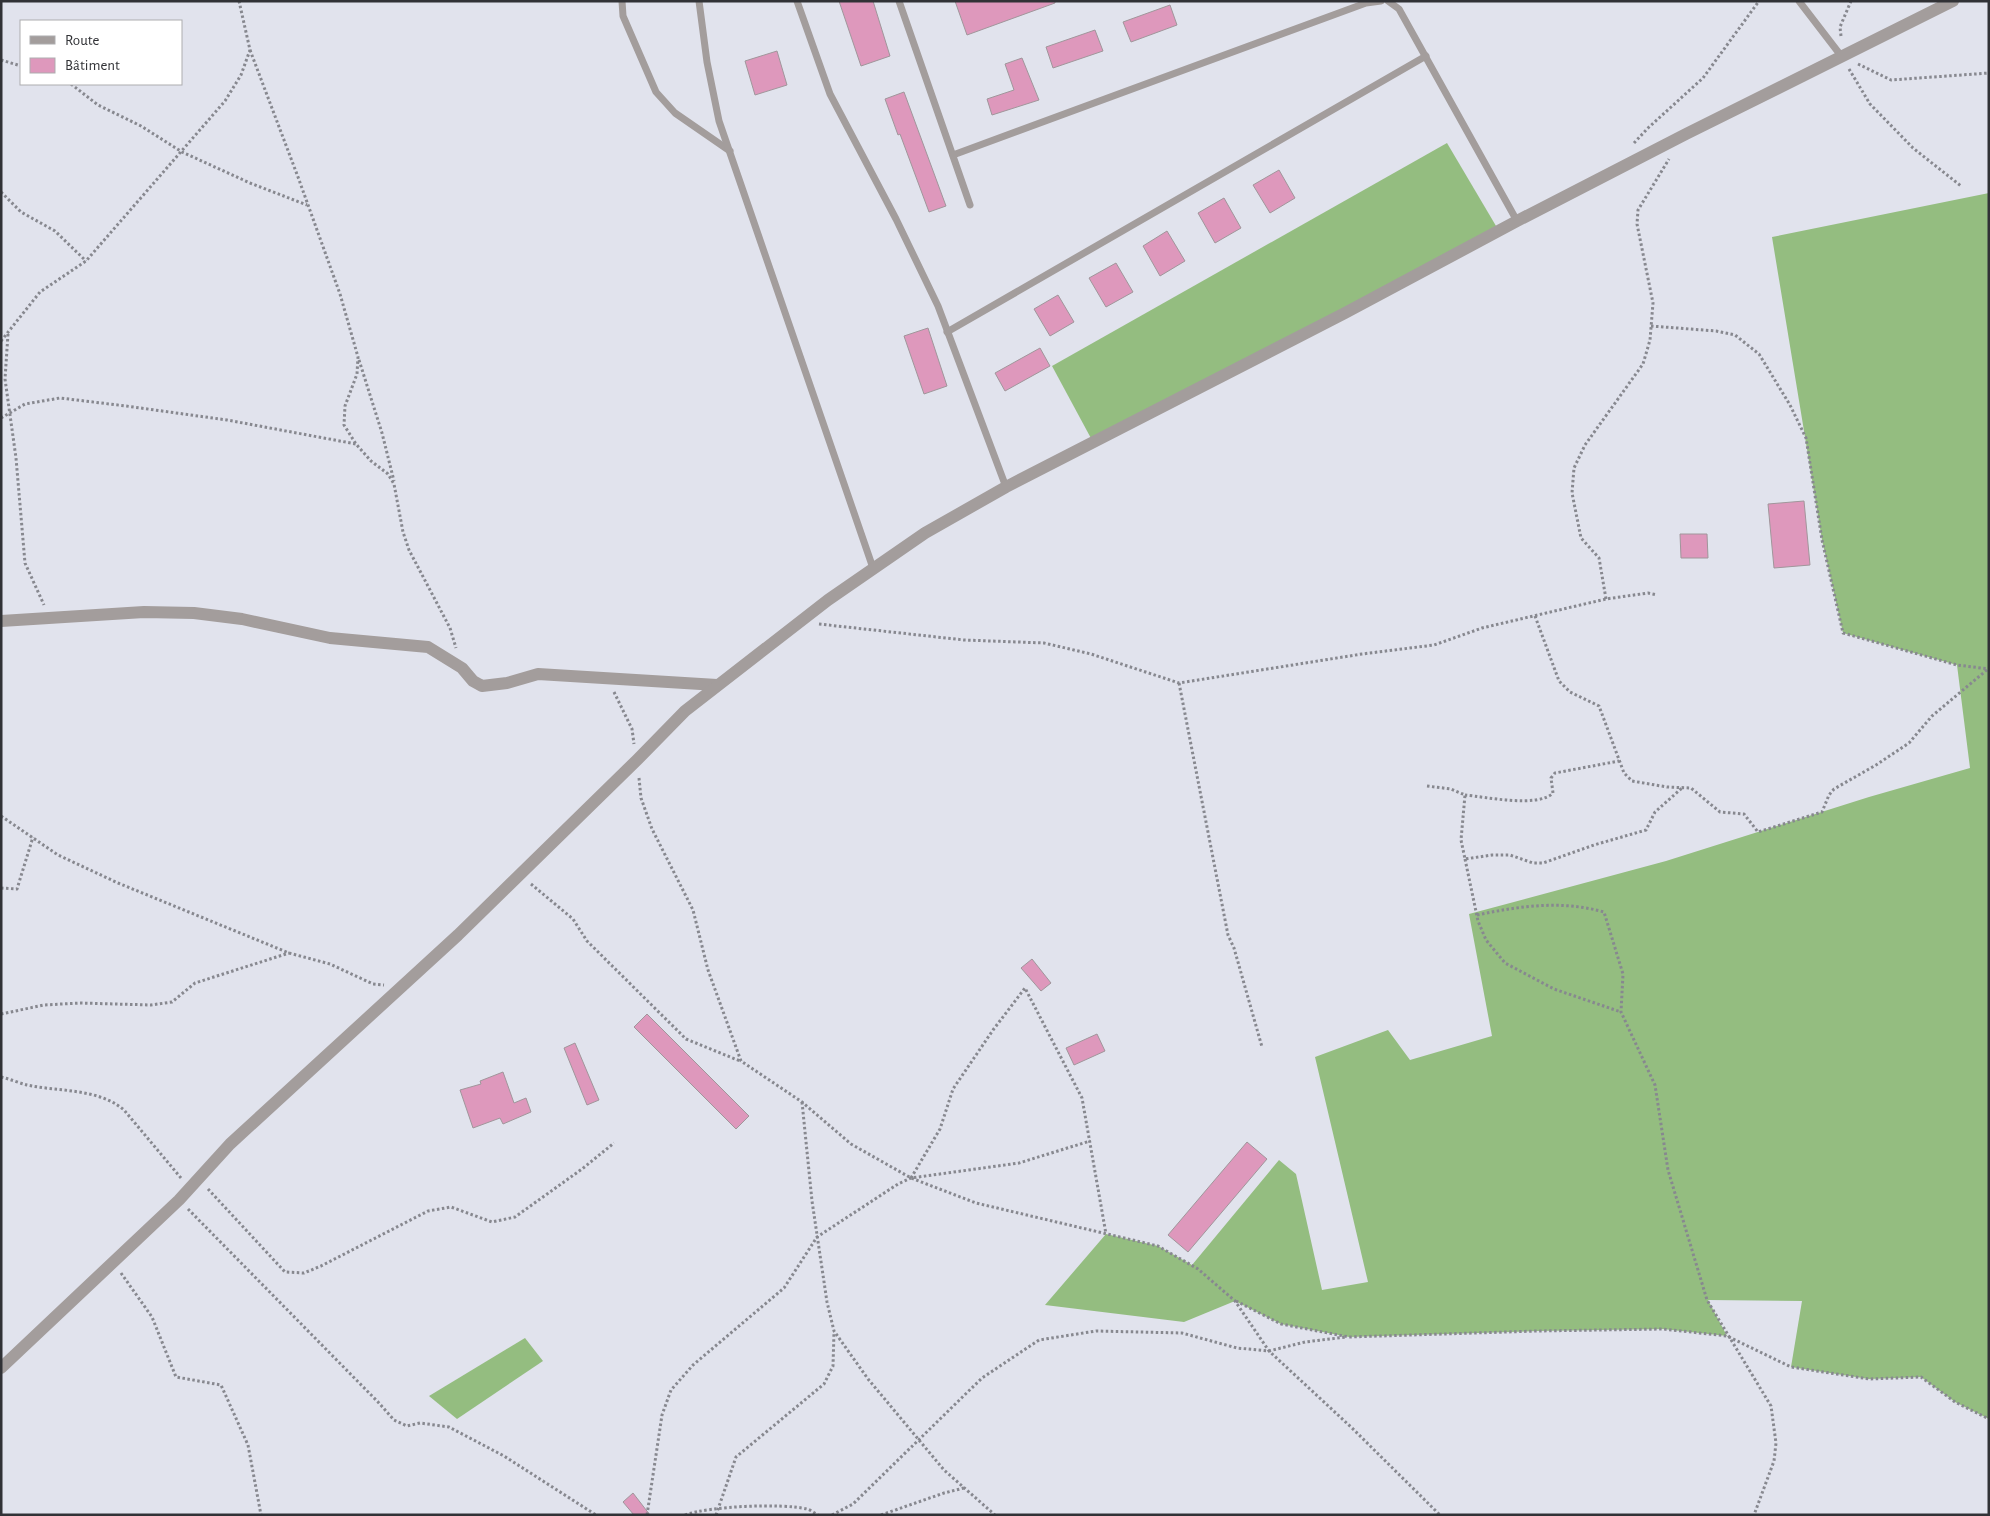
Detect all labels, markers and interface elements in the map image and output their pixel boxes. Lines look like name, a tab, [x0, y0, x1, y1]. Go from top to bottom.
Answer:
legend	[20, 20, 182, 85]
text: Route	[65, 33, 99, 48]
text: Bâtiment	[65, 58, 120, 73]

